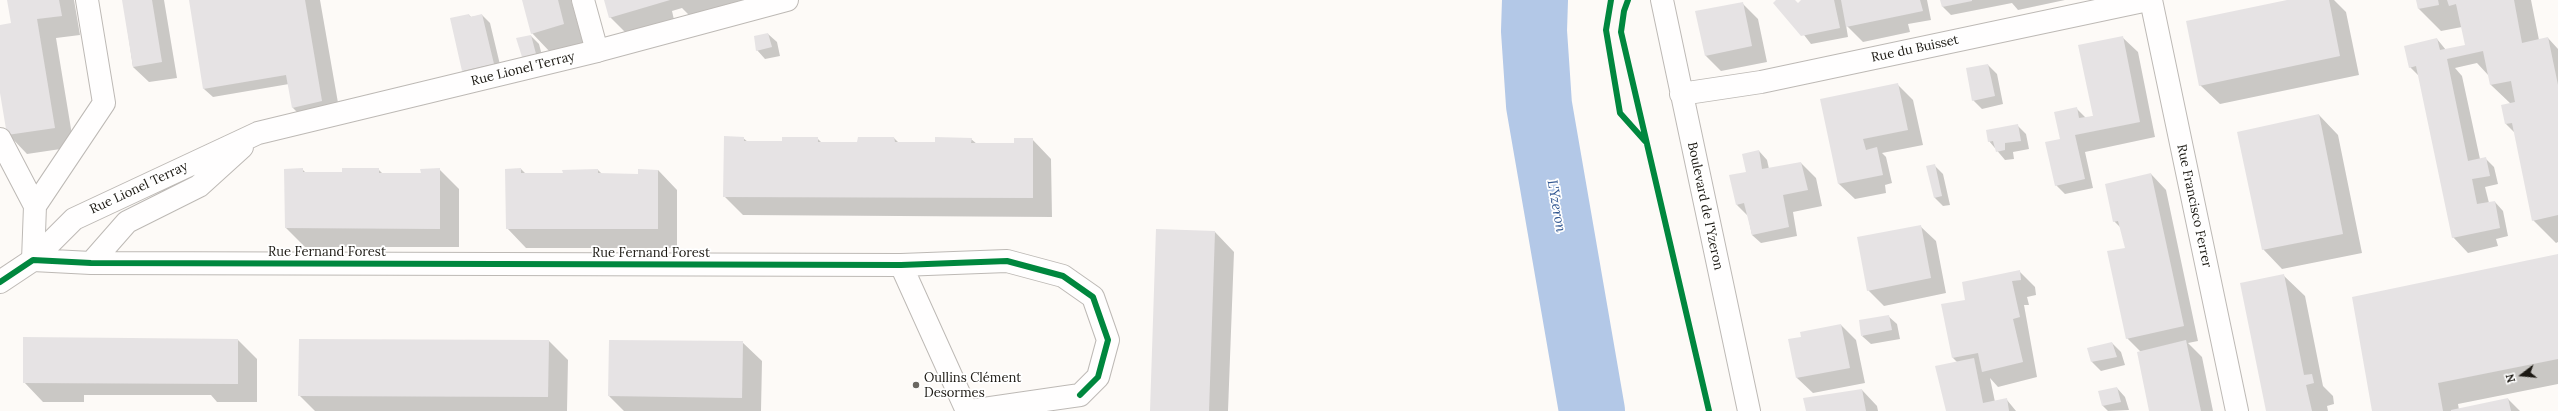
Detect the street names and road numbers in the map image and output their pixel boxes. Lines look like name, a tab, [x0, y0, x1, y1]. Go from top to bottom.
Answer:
street label: Rue du Buisset	[1870, 32, 1960, 66]
street label: Rue Lionel Terray	[469, 49, 577, 89]
street label: Boulevard de l'Yzeron	[1684, 141, 1726, 271]
street label: Rue Francisco Ferrer	[2173, 143, 2215, 269]
street label: Rue Lionel Terray	[87, 158, 191, 218]
street label: Rue Fernand Forest	[268, 244, 386, 260]
street label: Rue Fernand Forest	[592, 245, 710, 261]

